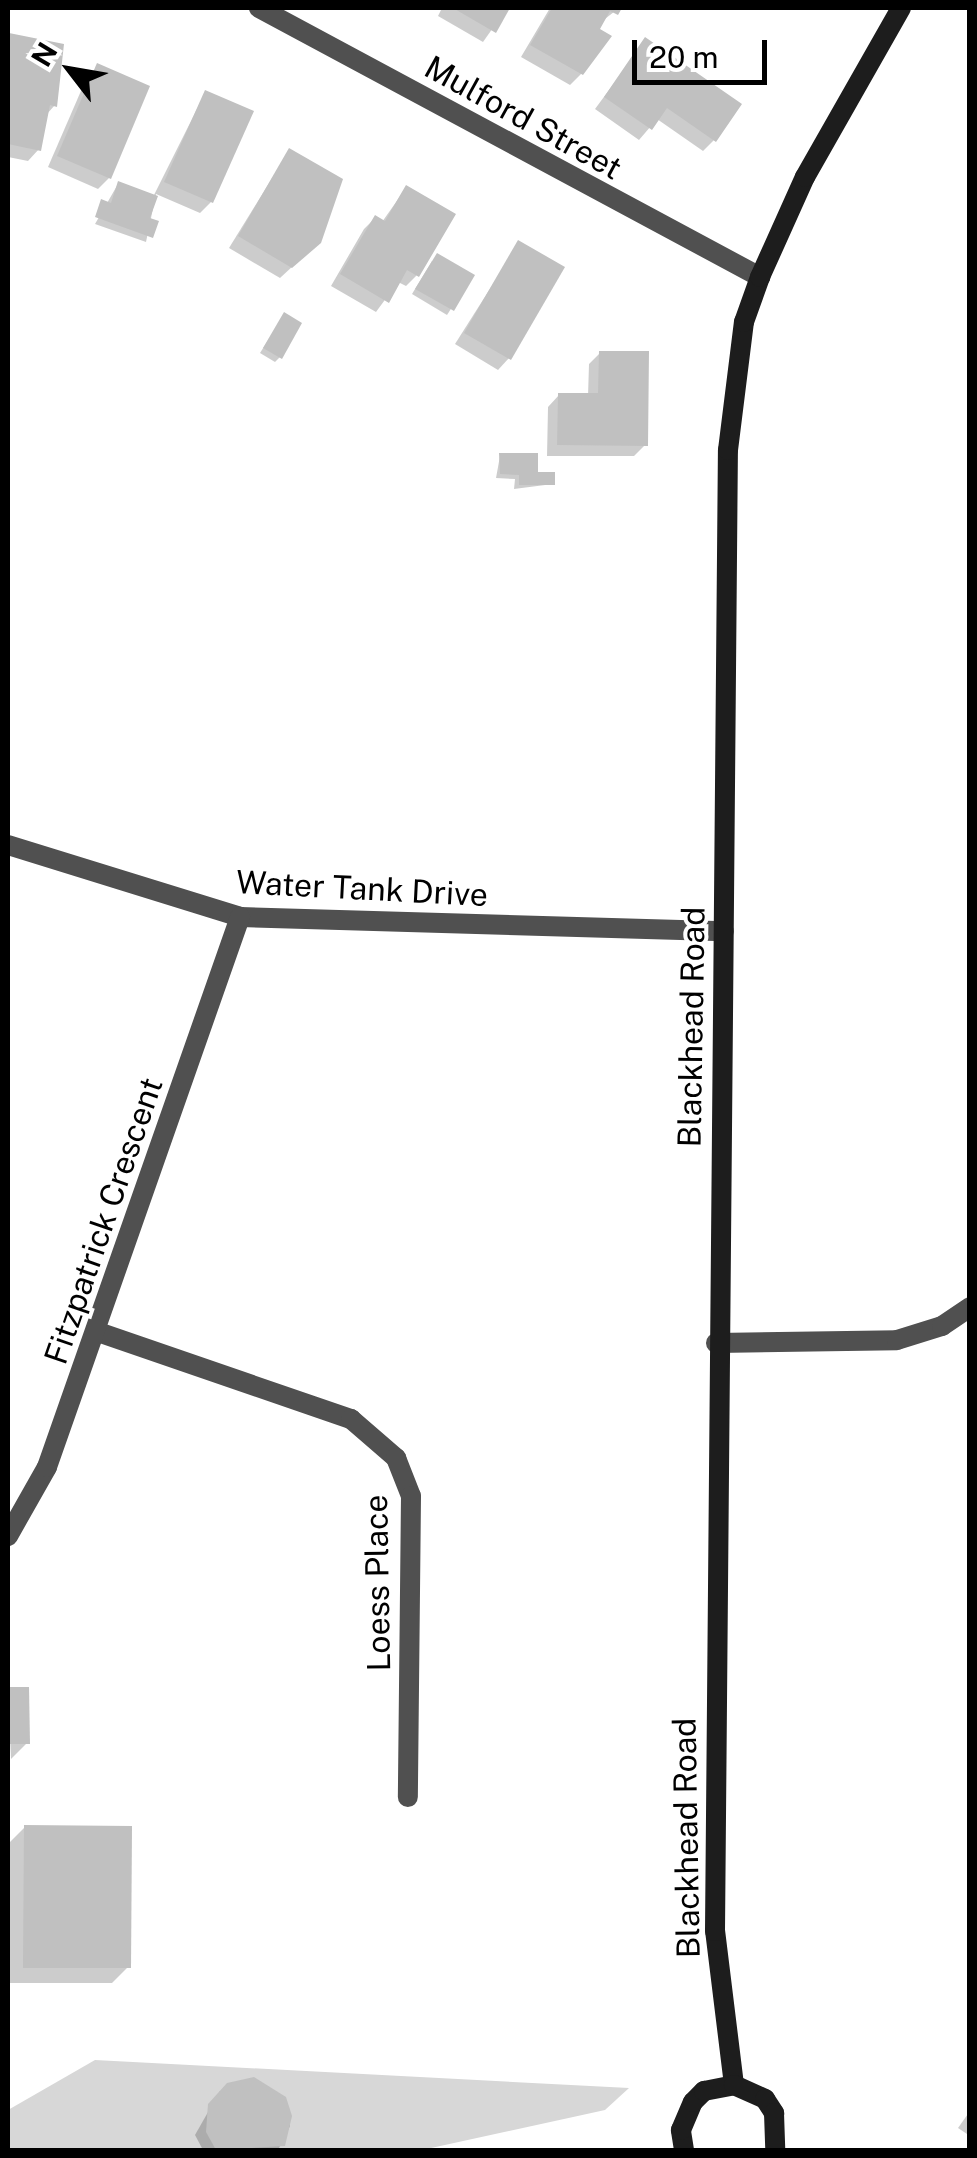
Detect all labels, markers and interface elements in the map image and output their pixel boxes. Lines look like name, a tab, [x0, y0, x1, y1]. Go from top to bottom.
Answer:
north arrow	[20, 20, 120, 120]
scale bar	[637, 20, 772, 82]
text: N	[24, 36, 64, 72]
text: 20 m	[649, 39, 718, 75]
street label: Mulford Street	[418, 48, 628, 188]
street label: Water Tank Drive	[235, 863, 489, 915]
street label: Blackhead Road	[671, 906, 713, 1148]
street label: Fitzpatrick Crescent	[37, 1073, 171, 1369]
street label: Loess Place	[357, 1494, 399, 1672]
street label: Blackhead Road	[666, 1717, 708, 1959]

